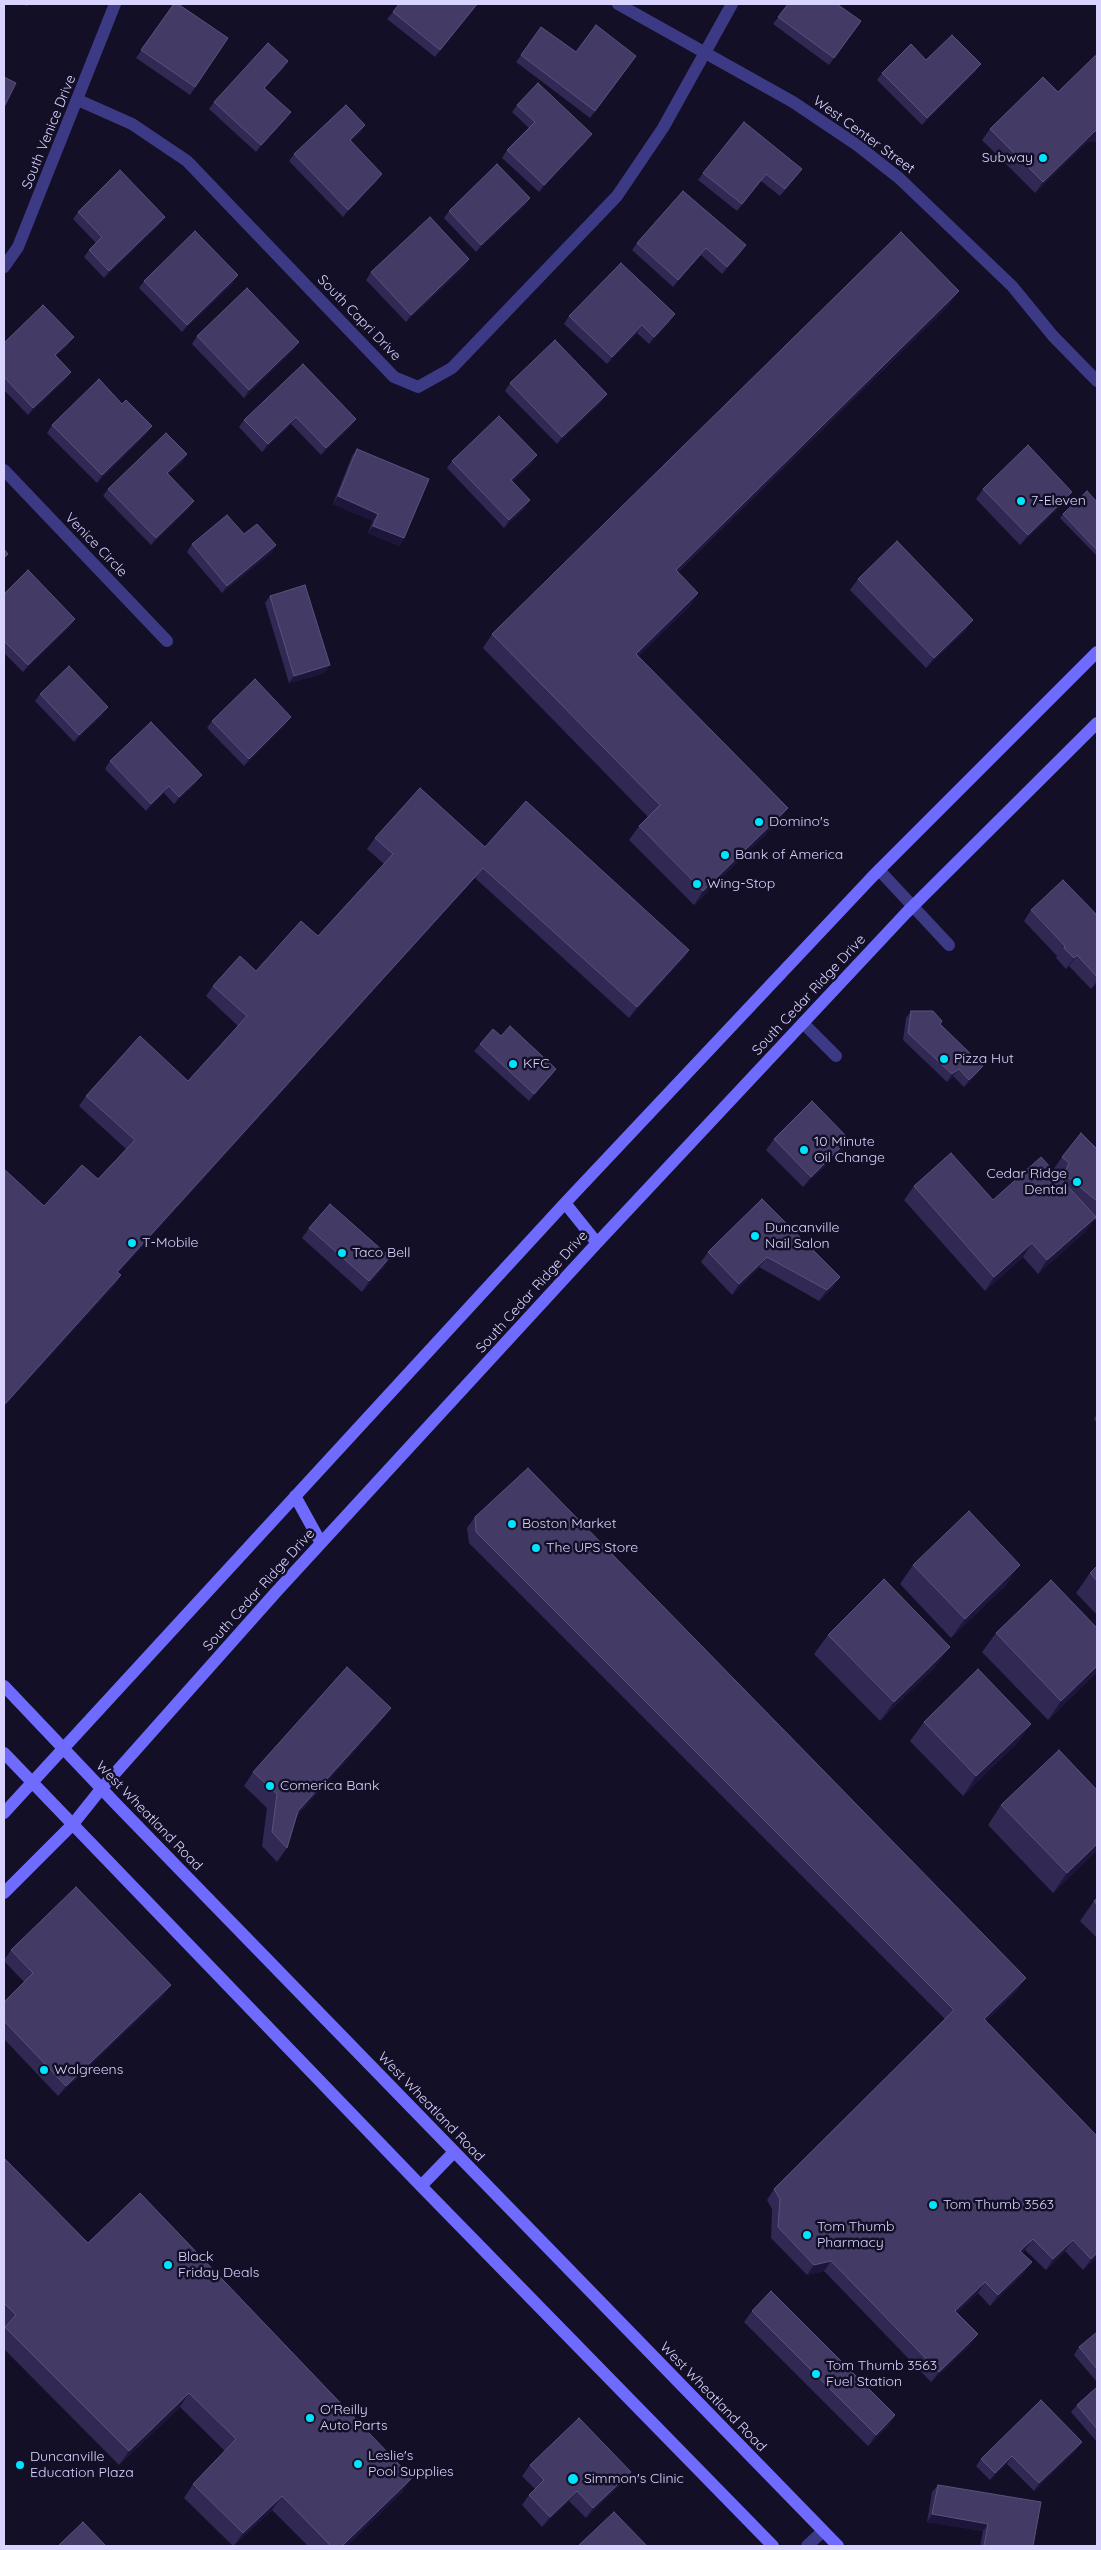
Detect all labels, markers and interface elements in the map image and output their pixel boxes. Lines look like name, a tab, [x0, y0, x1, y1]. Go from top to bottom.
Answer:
street label: South Venice Drive	[18, 73, 80, 191]
street label: West Center Street	[810, 92, 918, 178]
place label: Subway	[982, 150, 1033, 166]
marker: Subway	[1037, 152, 1049, 164]
street label: South Capri Drive	[314, 272, 404, 364]
place label: 7-Eleven	[1031, 493, 1086, 509]
marker: 7-Eleven	[1015, 495, 1027, 507]
street label: Venice Circle	[61, 510, 131, 580]
place label: Domino's	[769, 814, 829, 830]
marker: Domino's	[753, 816, 765, 828]
place label: Bank of America	[735, 847, 843, 863]
marker: Bank of America	[719, 849, 731, 861]
place label: Wing-Stop	[707, 876, 775, 892]
marker: Wing-Stop	[691, 878, 703, 890]
street label: South Cedar Ridge Drive	[749, 931, 869, 1059]
place label: Pizza Hut	[954, 1051, 1014, 1067]
marker: Pizza Hut	[938, 1053, 950, 1065]
place label: KFC	[523, 1056, 549, 1072]
marker: KFC	[507, 1058, 519, 1070]
place label: 10 Minute Oil Change	[814, 1134, 885, 1166]
marker: 10 Minute Oil Change	[798, 1144, 810, 1156]
place label: Cedar Ridge Dental	[987, 1166, 1067, 1198]
marker: Cedar Ridge Dental	[1071, 1176, 1083, 1188]
place label: Duncanville Nail Salon	[765, 1220, 839, 1252]
street label: South Cedar Ridge Drive	[473, 1227, 591, 1357]
marker: Duncanville Nail Salon	[749, 1230, 761, 1242]
place label: T-Mobile	[142, 1235, 198, 1251]
marker: T-Mobile	[126, 1237, 138, 1249]
place label: Taco Bell	[352, 1245, 411, 1261]
marker: Taco Bell	[336, 1247, 348, 1259]
place label: Boston Market	[522, 1516, 616, 1532]
marker: Boston Market	[506, 1518, 518, 1530]
street label: South Cedar Ridge Drive	[200, 1525, 318, 1655]
place label: The UPS Store	[546, 1540, 638, 1556]
marker: The UPS Store	[530, 1542, 542, 1554]
street label: West Wheatland Road	[92, 1758, 206, 1874]
place label: Comerica Bank	[280, 1778, 379, 1794]
marker: Comerica Bank	[264, 1780, 276, 1792]
street label: West Wheatland Road	[374, 2049, 488, 2165]
place label: Walgreens	[54, 2062, 123, 2078]
marker: Walgreens	[38, 2064, 50, 2076]
place label: Tom Thumb 3563	[943, 2197, 1054, 2213]
marker: Tom Thumb 3563	[927, 2199, 939, 2211]
place label: Tom Thumb Pharmacy	[817, 2219, 894, 2252]
marker: Tom Thumb Pharmacy	[801, 2229, 813, 2241]
place label: Black Friday Deals	[178, 2249, 259, 2282]
marker: Black Friday Deals	[162, 2259, 174, 2271]
street label: West Wheatland Road	[656, 2339, 770, 2455]
place label: Tom Thumb 3563 Fuel Station	[826, 2358, 937, 2390]
marker: Tom Thumb 3563 Fuel Station	[810, 2368, 822, 2380]
place label: O'Reilly Auto Parts	[320, 2402, 388, 2434]
marker: O'Reilly Auto Parts	[304, 2412, 316, 2424]
place label: Leslie's Pool Supplies	[368, 2448, 454, 2480]
place label: Duncanville Education Plaza	[30, 2449, 134, 2482]
marker: Leslie's Pool Supplies	[352, 2458, 364, 2470]
marker: Duncanville Education Plaza	[14, 2459, 26, 2471]
place label: Simmon's Clinic	[584, 2471, 684, 2487]
marker: Simmon's Clinic	[566, 2472, 580, 2486]

